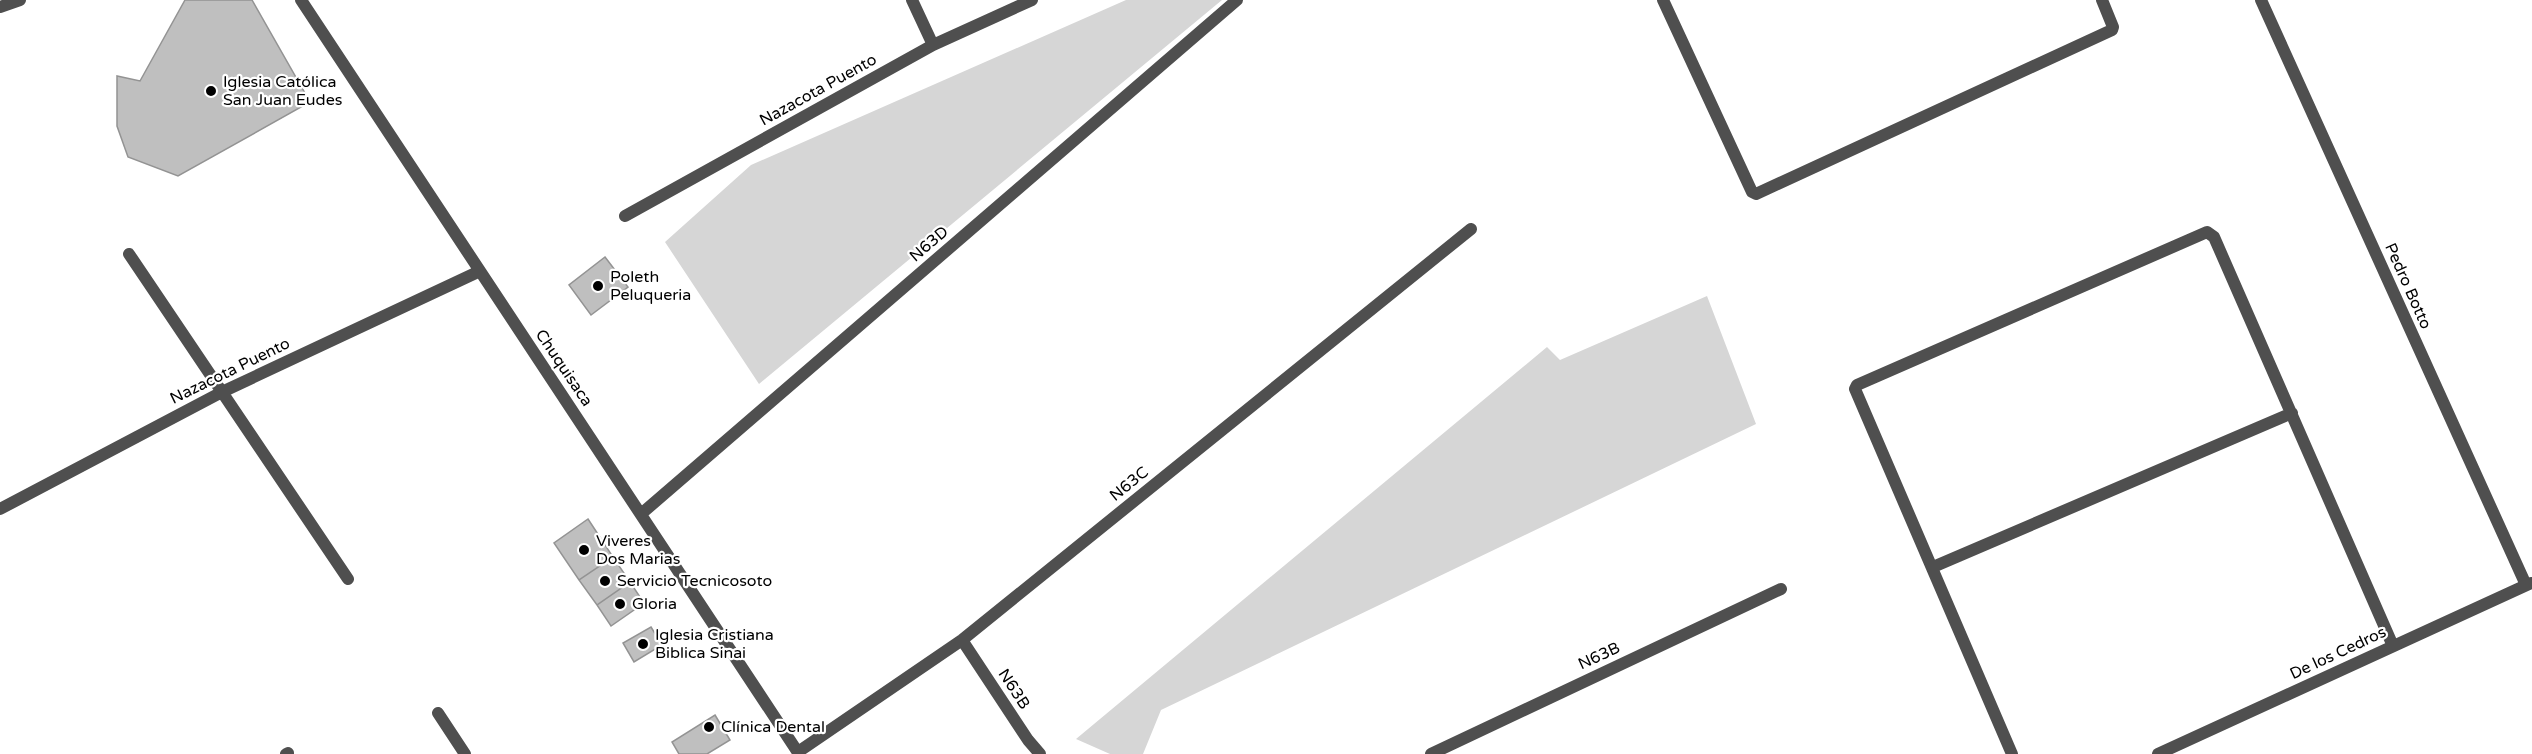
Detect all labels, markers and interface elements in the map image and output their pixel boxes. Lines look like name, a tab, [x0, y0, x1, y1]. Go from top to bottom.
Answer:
street label: Nazacota Puento	[756, 50, 880, 130]
place label: Iglesia Católica San Juan Eudes	[223, 72, 342, 110]
marker: Iglesia Católica San Juan Eudes	[204, 84, 218, 98]
street label: N63D	[905, 222, 953, 266]
street label: Pedro Botto	[2380, 240, 2436, 332]
place label: Poleth Peluqueria	[610, 267, 691, 305]
marker: Poleth Peluqueria	[591, 279, 605, 293]
street label: Chuquisaca	[531, 326, 597, 410]
street label: Nazacota Puento	[167, 333, 293, 409]
street label: N63C	[1106, 462, 1152, 506]
place label: Viveres Dos Marias	[596, 531, 681, 569]
marker: Viveres Dos Marias	[577, 543, 591, 557]
place label: Servicio Tecnicosoto	[617, 571, 772, 591]
marker: Servicio Tecnicosoto	[598, 574, 612, 588]
place label: Gloria	[632, 594, 677, 614]
marker: Gloria	[613, 597, 627, 611]
street label: De los Cedros	[2287, 622, 2389, 684]
place label: Iglesia Cristiana Biblica Sinai	[655, 625, 774, 663]
marker: Iglesia Cristiana Biblica Sinai	[636, 637, 650, 651]
street label: N63B	[1575, 638, 1623, 674]
street label: N63B	[994, 665, 1034, 713]
place label: Clínica Dental	[721, 717, 825, 737]
marker: Clínica Dental	[702, 720, 716, 734]

